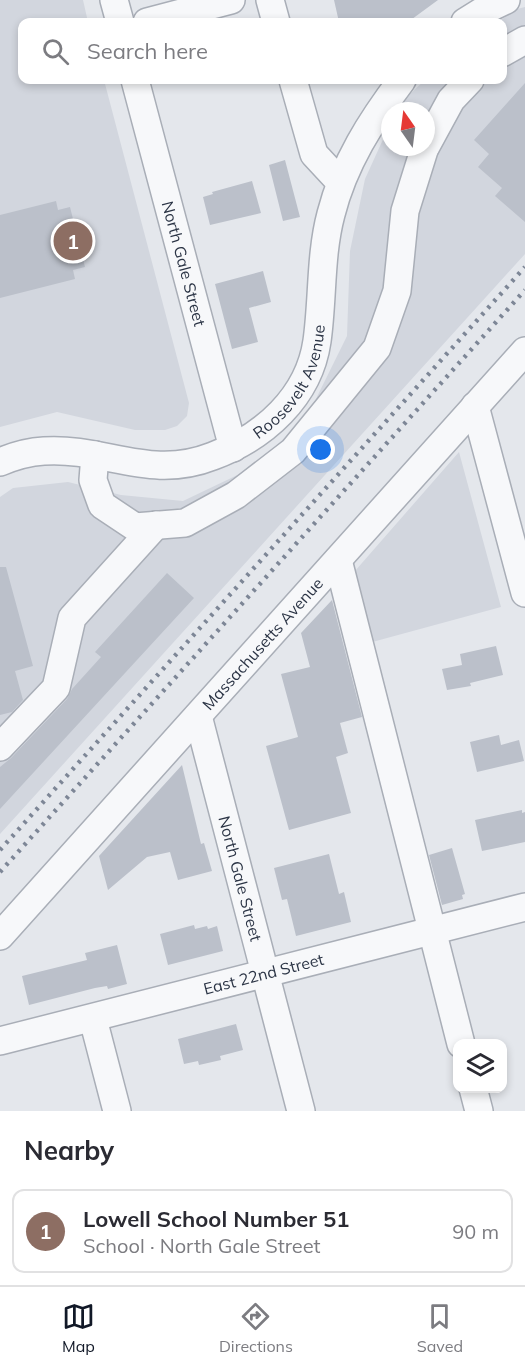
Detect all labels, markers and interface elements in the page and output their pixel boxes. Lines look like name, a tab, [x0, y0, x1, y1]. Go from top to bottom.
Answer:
search box	[18, 18, 507, 84]
icon: search	[39, 35, 72, 68]
text: Search here	[87, 37, 208, 65]
north arrow	[381, 102, 435, 156]
street label: North Gale Street	[158, 199, 210, 329]
pin: 1	[54, 218, 92, 264]
street label: Roosevelt Avenue	[249, 324, 329, 443]
your location	[306, 435, 335, 464]
street label: Massachusetts Avenue	[198, 573, 327, 714]
street label: North Gale Street	[214, 814, 266, 944]
street label: East 22nd Street	[201, 949, 326, 999]
map controls	[453, 1039, 507, 1093]
button: layers	[453, 1039, 507, 1093]
text: Nearby	[24, 1134, 114, 1167]
text: Lowell School Number 51	[83, 1205, 349, 1233]
text: 1	[40, 1219, 52, 1244]
text: 90 m	[452, 1219, 499, 1244]
text: School · North Gale Street	[83, 1233, 321, 1258]
tab: Map	[62, 1300, 95, 1356]
tab: Directions	[219, 1300, 293, 1356]
tab: Saved	[417, 1300, 463, 1356]

